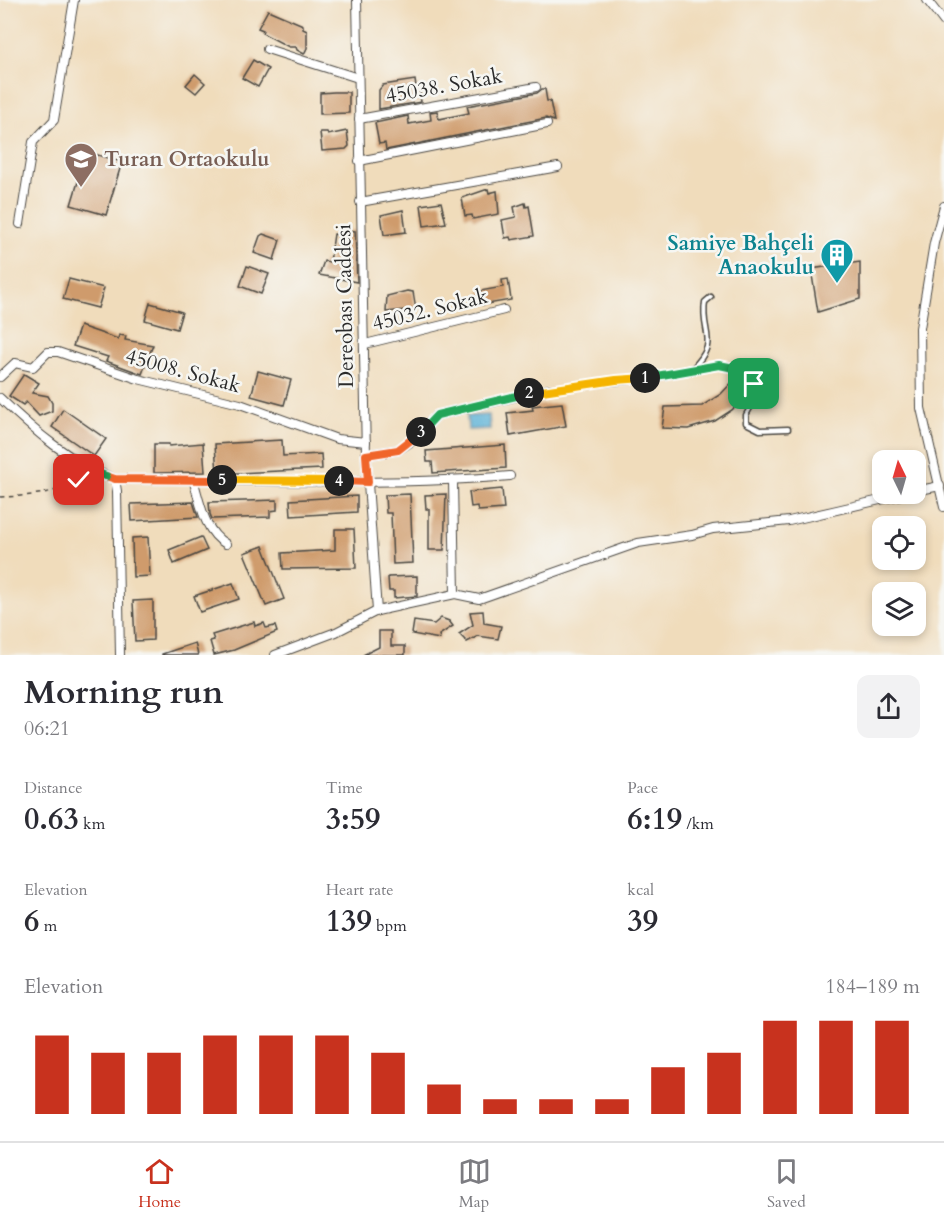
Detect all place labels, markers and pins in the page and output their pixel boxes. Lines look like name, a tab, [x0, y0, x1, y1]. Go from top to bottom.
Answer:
school or university icon: Turan Ortaokulu	[63, 141, 99, 188]
place label: Turan Ortaokulu	[104, 145, 270, 174]
place label: Samiye Bahçeli Anaokulu	[668, 229, 814, 282]
building icon: Samiye Bahçeli Anaokulu	[819, 237, 855, 284]
pin	[728, 358, 779, 409]
pin: 1	[630, 363, 660, 393]
pin: 2	[514, 378, 544, 408]
pin: 3	[406, 417, 436, 447]
pin	[53, 454, 104, 505]
pin: 5	[207, 465, 237, 495]
pin: 4	[324, 466, 354, 496]

